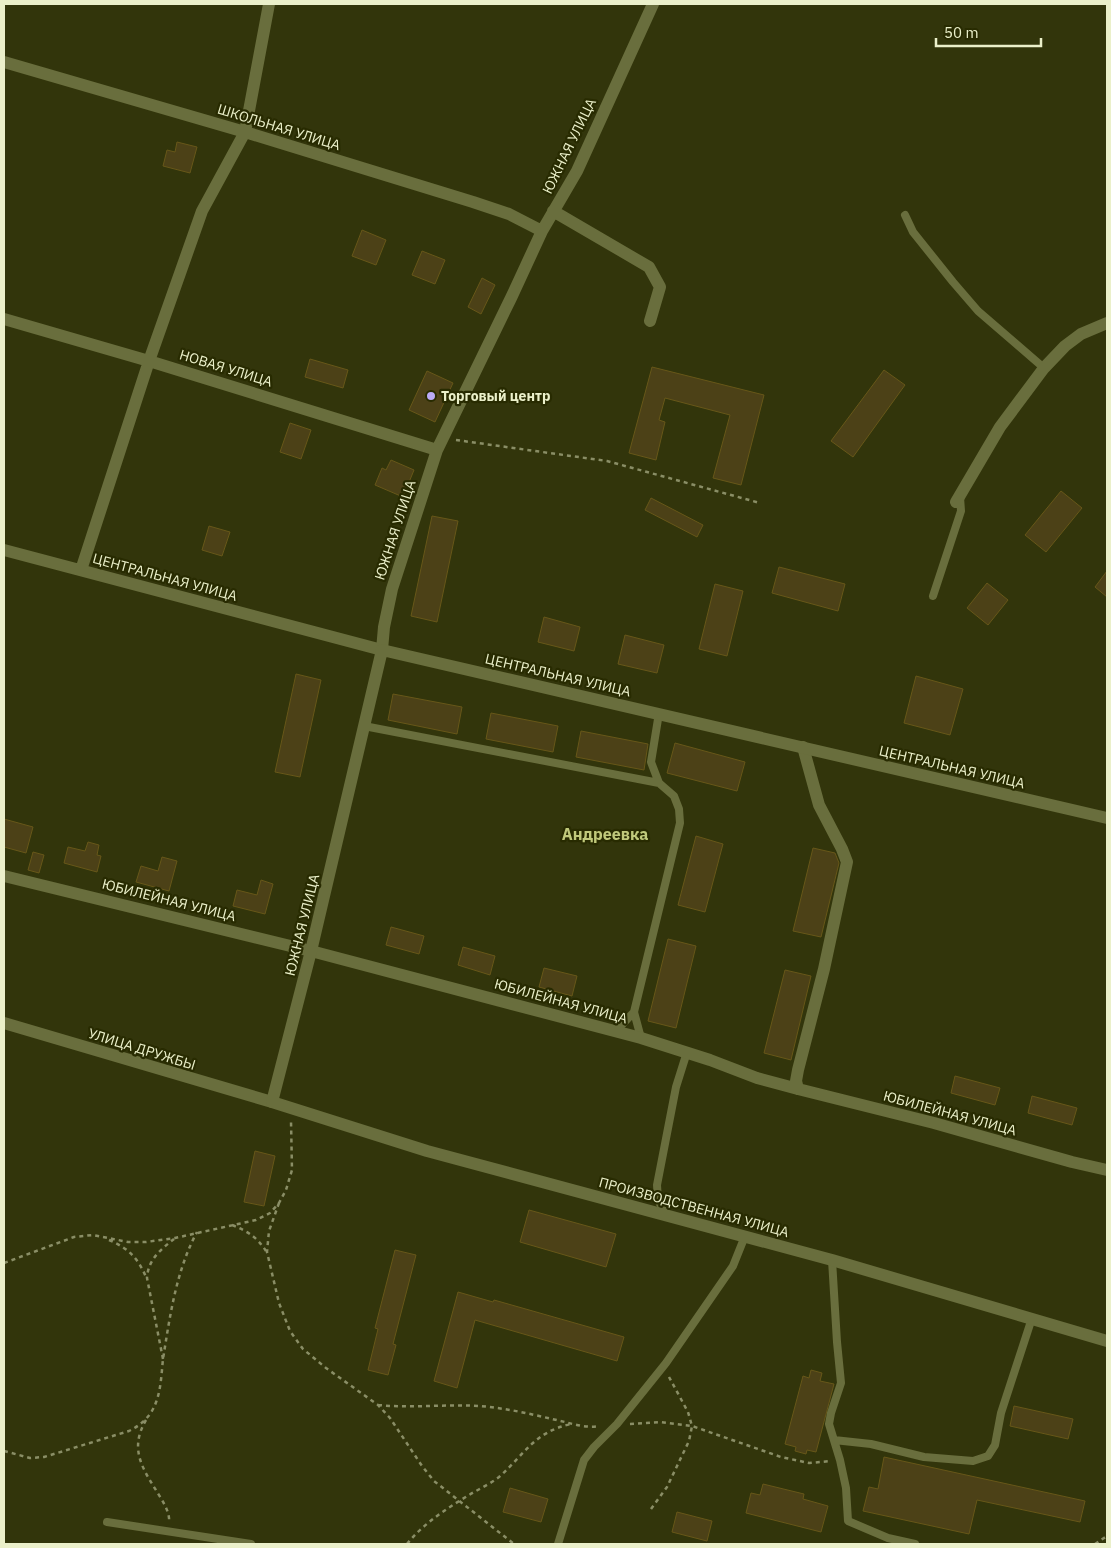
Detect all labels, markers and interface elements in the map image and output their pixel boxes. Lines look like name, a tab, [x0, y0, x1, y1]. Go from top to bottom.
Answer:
scale bar	[936, 15, 1041, 47]
text: 50 m	[944, 23, 979, 42]
street label: ЮЖНАЯ УЛИЦА	[538, 95, 600, 197]
street label: ШКОЛЬНАЯ УЛИЦА	[215, 100, 343, 154]
street label: НОВАЯ УЛИЦА	[177, 345, 275, 391]
place label: Торговый центр	[441, 387, 550, 405]
marker: Торговый центр	[425, 390, 437, 402]
street label: ЮЖНАЯ УЛИЦА	[370, 478, 420, 582]
street label: ЦЕНТРАЛЬНАЯ УЛИЦА	[91, 549, 239, 605]
street label: ЦЕНТРАЛЬНАЯ УЛИЦА	[483, 649, 633, 701]
street label: ЦЕНТРАЛЬНАЯ УЛИЦА	[877, 741, 1027, 793]
district label: Андреевка	[562, 824, 648, 844]
street label: ЮЖНАЯ УЛИЦА	[281, 872, 323, 978]
street label: ЮБИЛЕЙНАЯ УЛИЦА	[100, 874, 238, 925]
street label: ЮБИЛЕЙНАЯ УЛИЦА	[492, 974, 630, 1027]
street label: УЛИЦА ДРУЖБЫ	[86, 1024, 198, 1074]
street label: ЮБИЛЕЙНАЯ УЛИЦА	[881, 1086, 1019, 1139]
street label: ПРОИЗВОДСТВЕННАЯ УЛИЦА	[597, 1173, 791, 1241]

